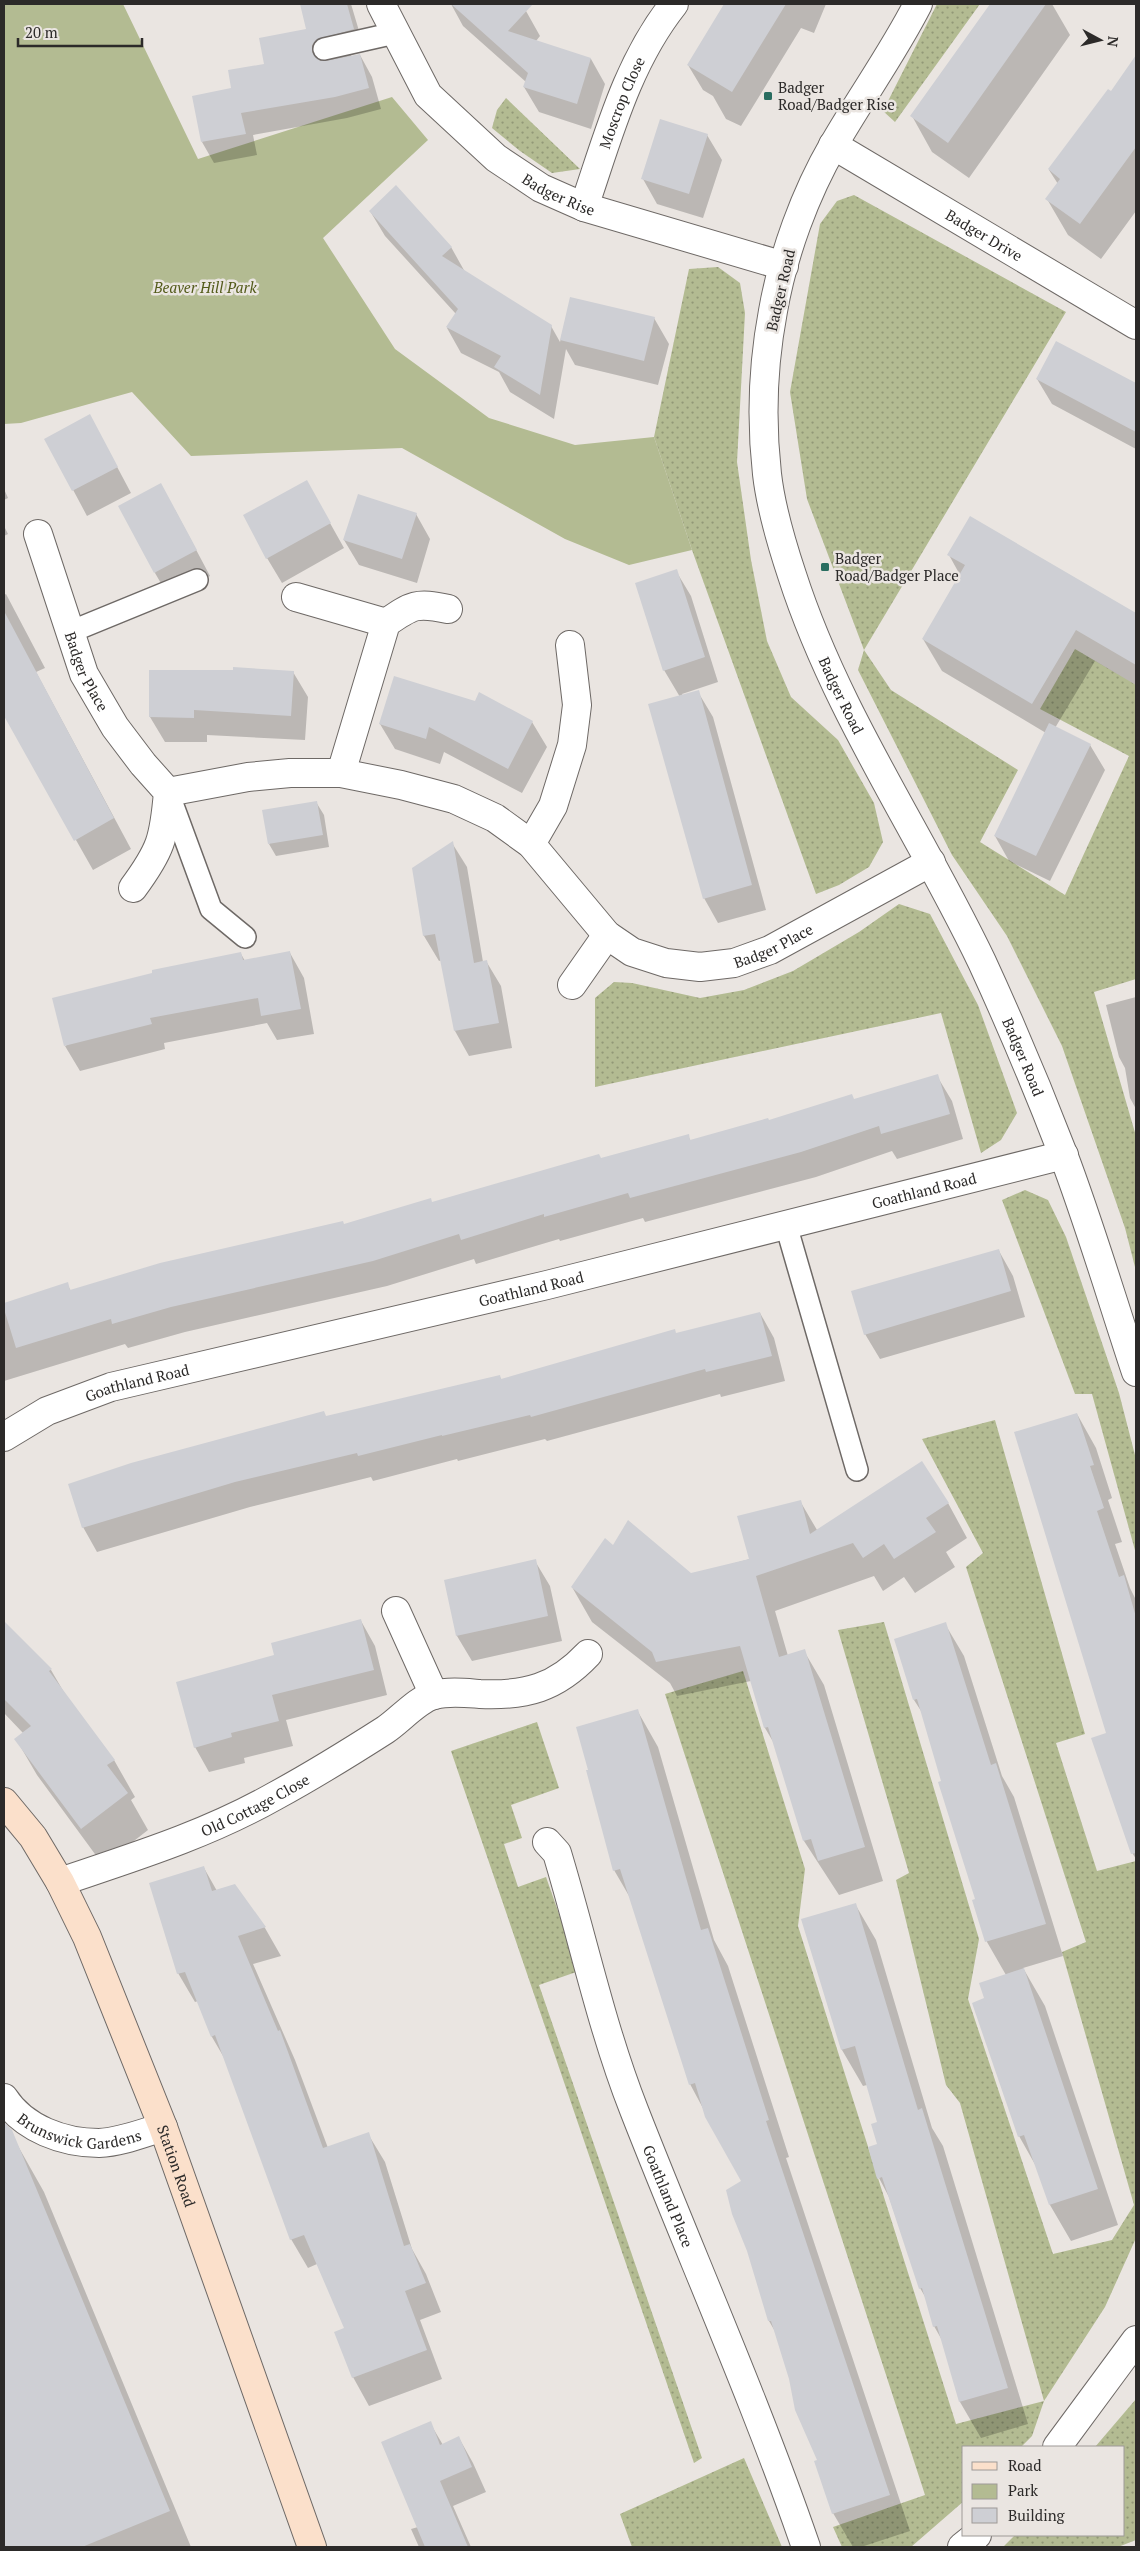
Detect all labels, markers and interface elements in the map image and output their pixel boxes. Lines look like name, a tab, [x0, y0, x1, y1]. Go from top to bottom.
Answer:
scale bar	[18, 15, 141, 47]
north arrow	[1075, 15, 1125, 65]
text: 20 m	[25, 22, 58, 42]
text: N	[1103, 35, 1123, 48]
street label: Moscrop Close	[594, 53, 649, 151]
place label: Badger Road/Badger Rise	[778, 77, 895, 114]
marker: Badger Road/Badger Rise	[762, 90, 774, 102]
street label: Badger Rise	[519, 168, 597, 220]
street label: Badger Drive	[942, 204, 1026, 265]
street label: Badger Road	[761, 247, 799, 333]
park label: Beaver Hill Park	[152, 277, 257, 297]
place label: Badger Road/Badger Place	[835, 548, 959, 585]
marker: Badger Road/Badger Place	[819, 561, 831, 573]
street label: Badger Place	[61, 629, 113, 715]
street label: Badger Road	[814, 653, 869, 737]
street label: Badger Place	[731, 919, 816, 972]
street label: Badger Road	[998, 1014, 1049, 1099]
street label: Goathland Road	[870, 1167, 978, 1213]
street label: Goathland Road	[477, 1266, 585, 1311]
street label: Goathland Road	[82, 1359, 191, 1406]
street label: Old Cottage Close	[198, 1769, 313, 1841]
street label: Brunswick Gardens	[14, 2108, 144, 2153]
street label: Station Road	[153, 2122, 201, 2210]
street label: Goathland Place	[639, 2142, 698, 2250]
legend	[962, 2446, 1125, 2536]
text: Road	[1008, 2455, 1041, 2475]
text: Park	[1008, 2480, 1038, 2500]
text: Building	[1008, 2505, 1066, 2525]

